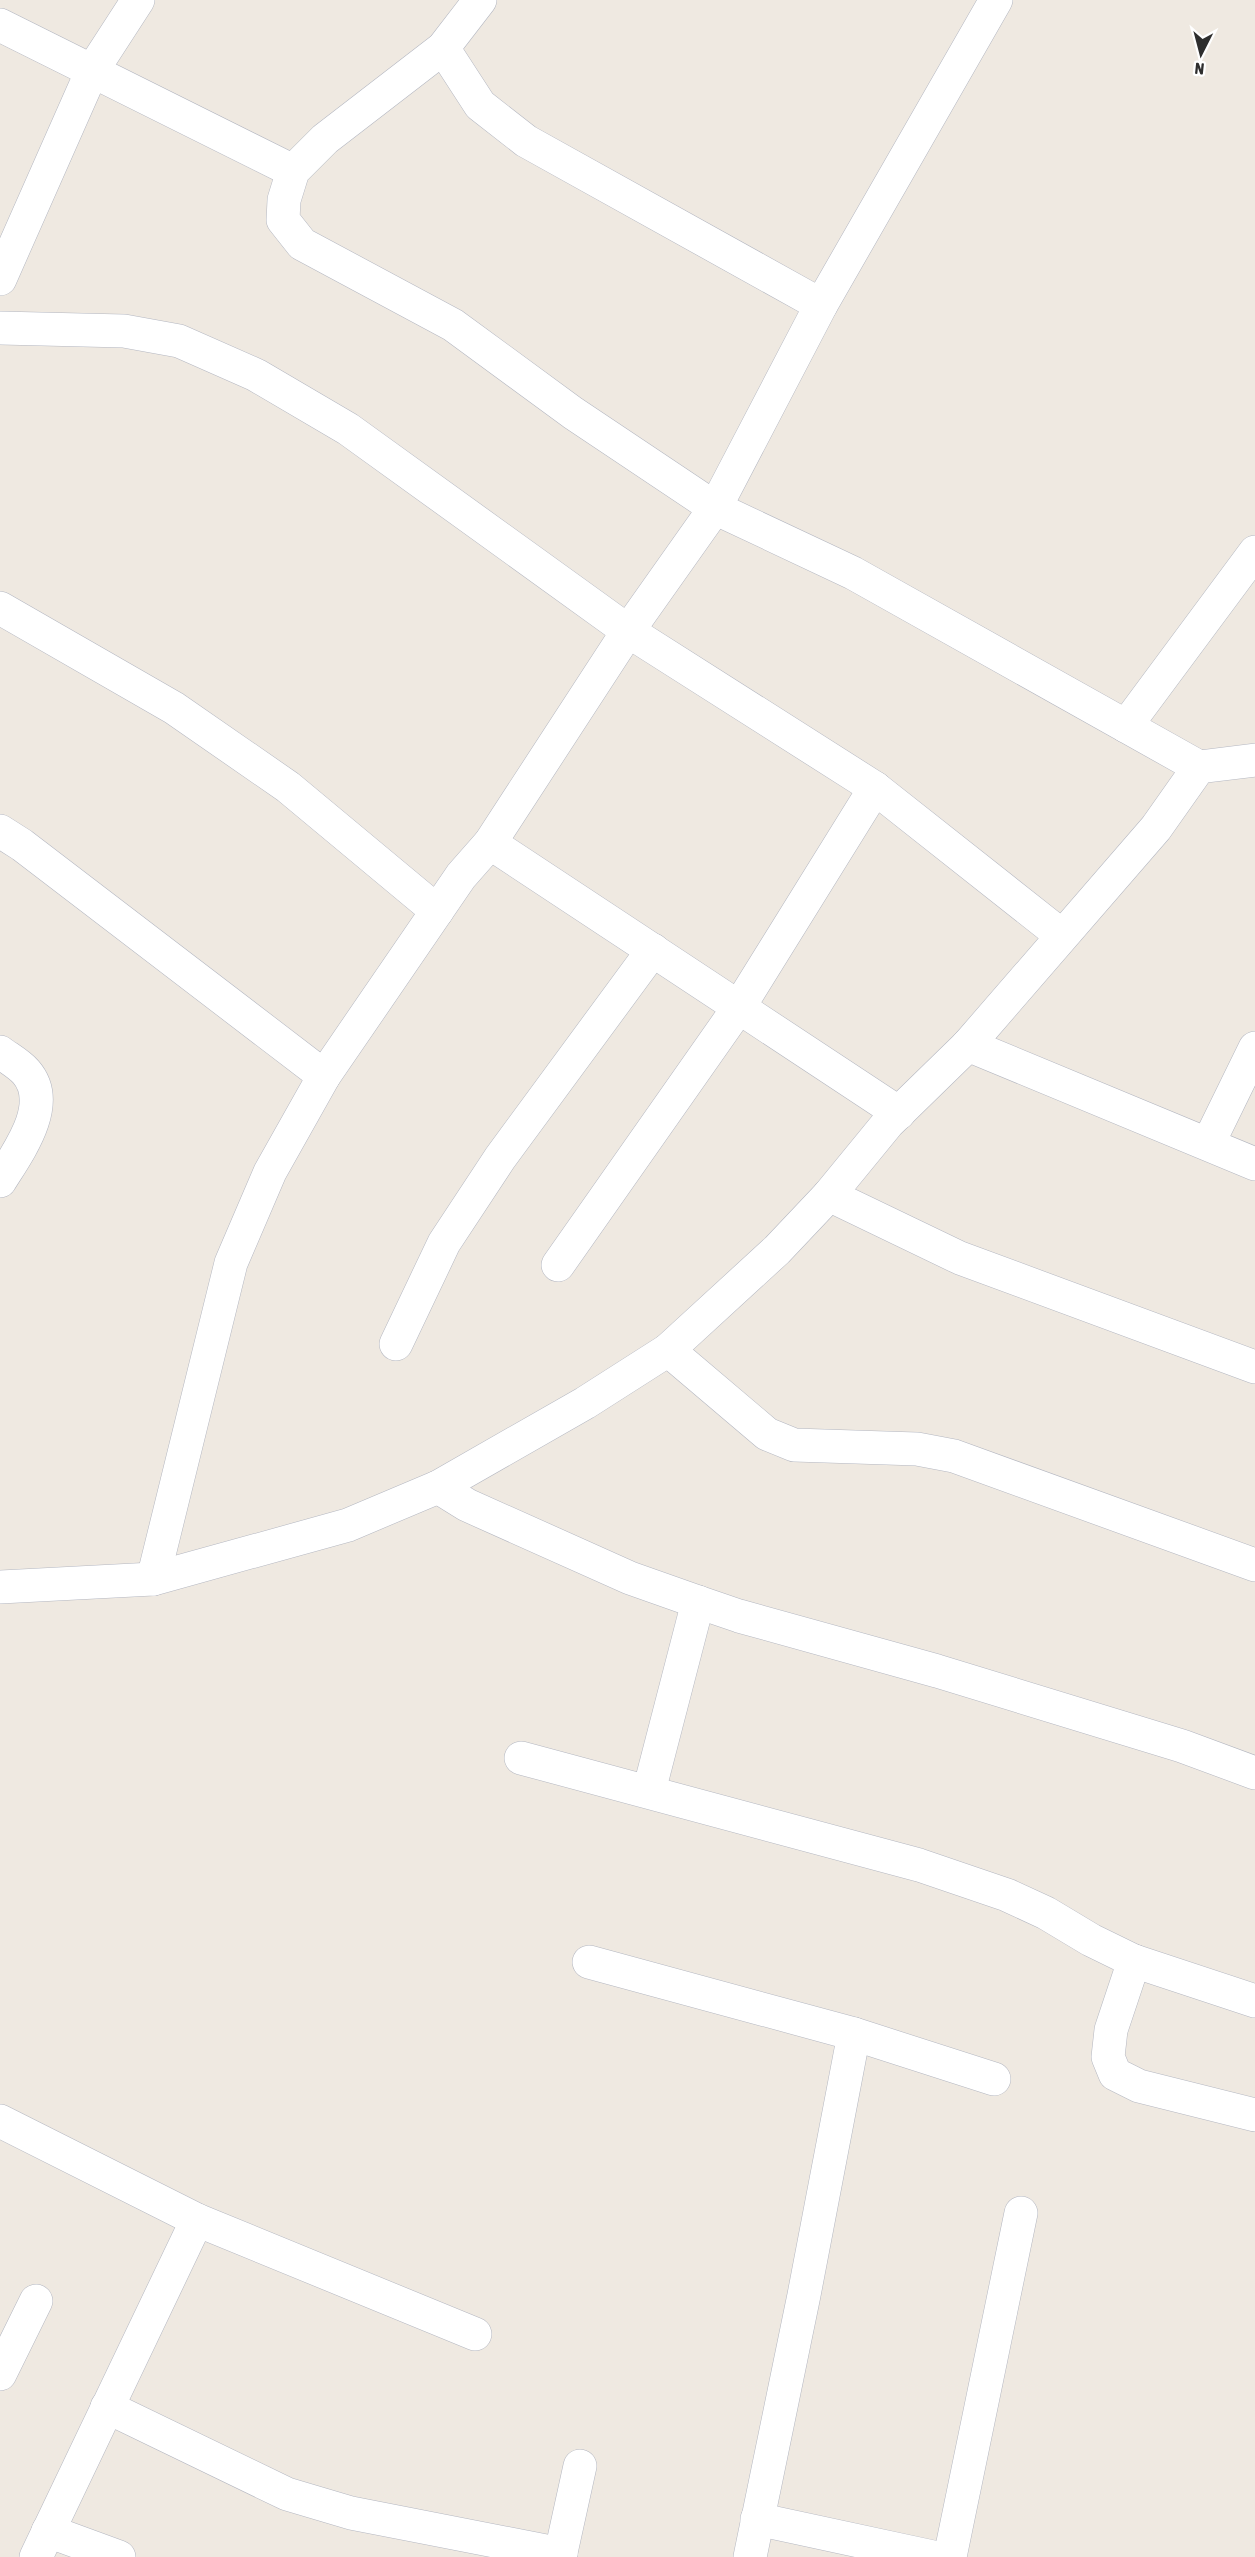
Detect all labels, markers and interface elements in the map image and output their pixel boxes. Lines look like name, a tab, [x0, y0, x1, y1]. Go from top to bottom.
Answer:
north arrow	[1171, 24, 1231, 84]
text: N	[1194, 59, 1205, 78]

